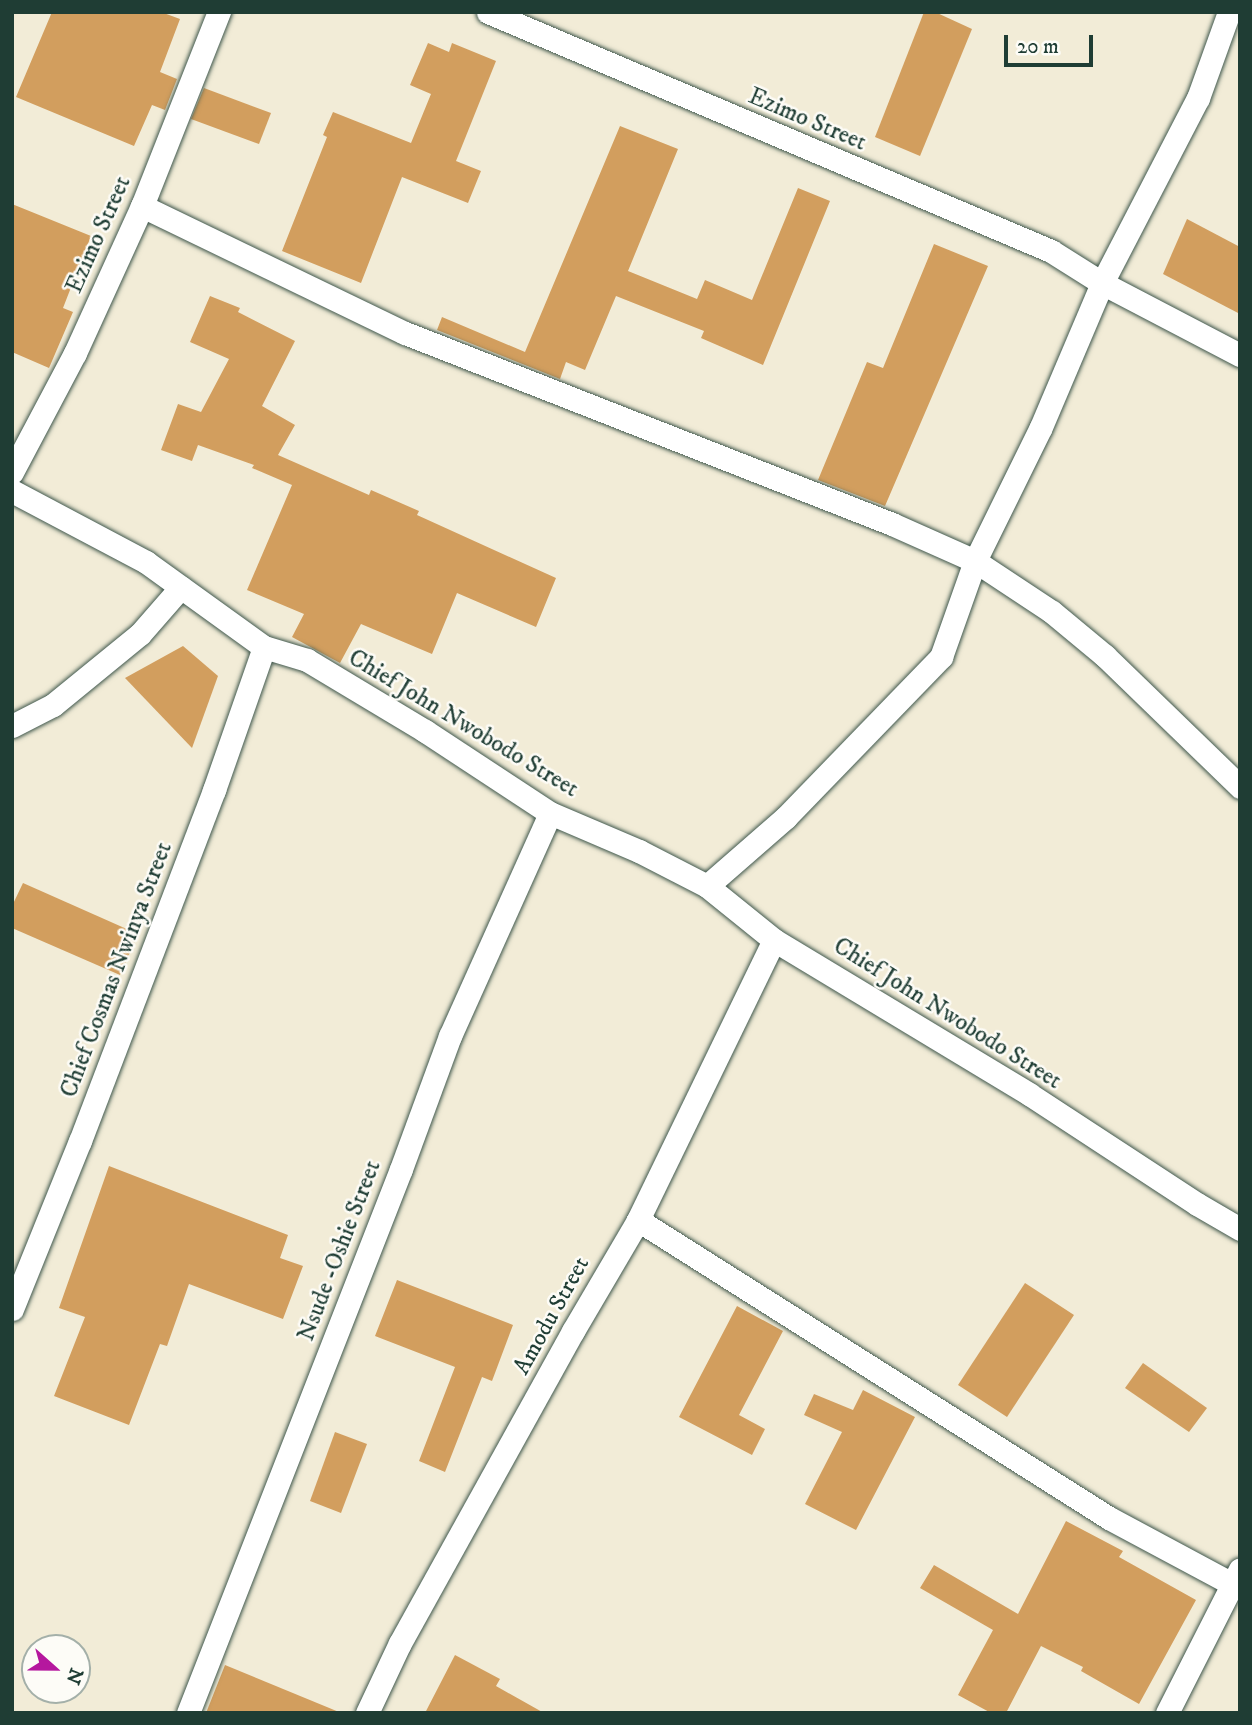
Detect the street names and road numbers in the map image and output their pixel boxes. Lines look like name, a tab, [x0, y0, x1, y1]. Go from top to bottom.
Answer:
street label: Ezimo Street	[744, 82, 870, 158]
street label: Ezimo Street	[60, 172, 138, 298]
street label: Chief John Nwobodo Street	[343, 644, 583, 804]
street label: Chief Cosmas Nwinya Street	[55, 838, 179, 1102]
street label: Chief John Nwobodo Street	[828, 932, 1066, 1096]
street label: Nsude -Oshie Street	[292, 1157, 388, 1345]
street label: Amodu Street	[508, 1252, 596, 1380]

